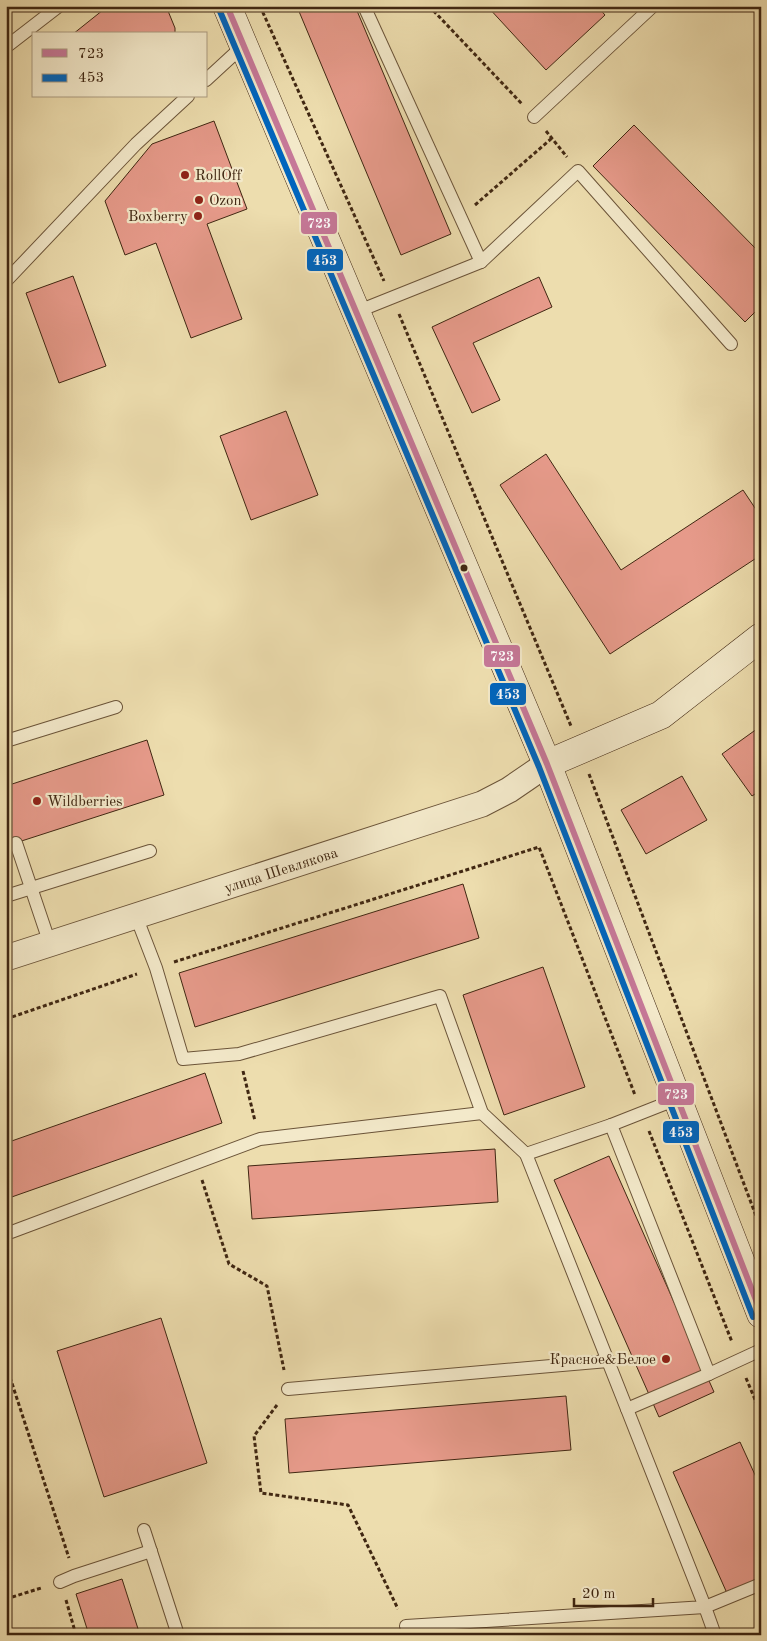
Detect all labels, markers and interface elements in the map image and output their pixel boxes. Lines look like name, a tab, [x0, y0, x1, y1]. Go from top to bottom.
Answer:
legend	[32, 32, 208, 98]
text: 723	[78, 47, 104, 62]
text: 453	[78, 71, 104, 86]
marker: RollOff	[179, 169, 191, 181]
place label: RollOff	[195, 169, 243, 184]
marker: Ozon	[193, 194, 205, 206]
place label: Ozon	[209, 194, 242, 209]
place label: Boxberry	[128, 210, 188, 225]
marker: Boxberry	[192, 210, 204, 222]
line badge: 723	[300, 211, 338, 235]
text: 723	[307, 217, 331, 231]
line badge: 453	[306, 248, 344, 272]
text: 453	[313, 254, 337, 268]
unlabelled marker	[459, 563, 469, 573]
line badge: 723	[483, 644, 521, 668]
text: 723	[490, 650, 514, 664]
line badge: 453	[489, 682, 527, 706]
text: 453	[496, 688, 520, 702]
marker: Wildberries	[31, 795, 43, 807]
place label: Wildberries	[47, 795, 123, 810]
street label: улица Шевлякова	[223, 846, 341, 897]
line badge: 723	[657, 1082, 695, 1106]
text: 723	[664, 1088, 688, 1102]
line badge: 453	[662, 1120, 700, 1144]
text: 453	[669, 1126, 693, 1140]
place label: Красное&Белое	[550, 1353, 656, 1368]
marker: Красное&Белое	[660, 1353, 672, 1365]
scale bar	[574, 1576, 653, 1608]
text: 20 m	[582, 1587, 616, 1602]

